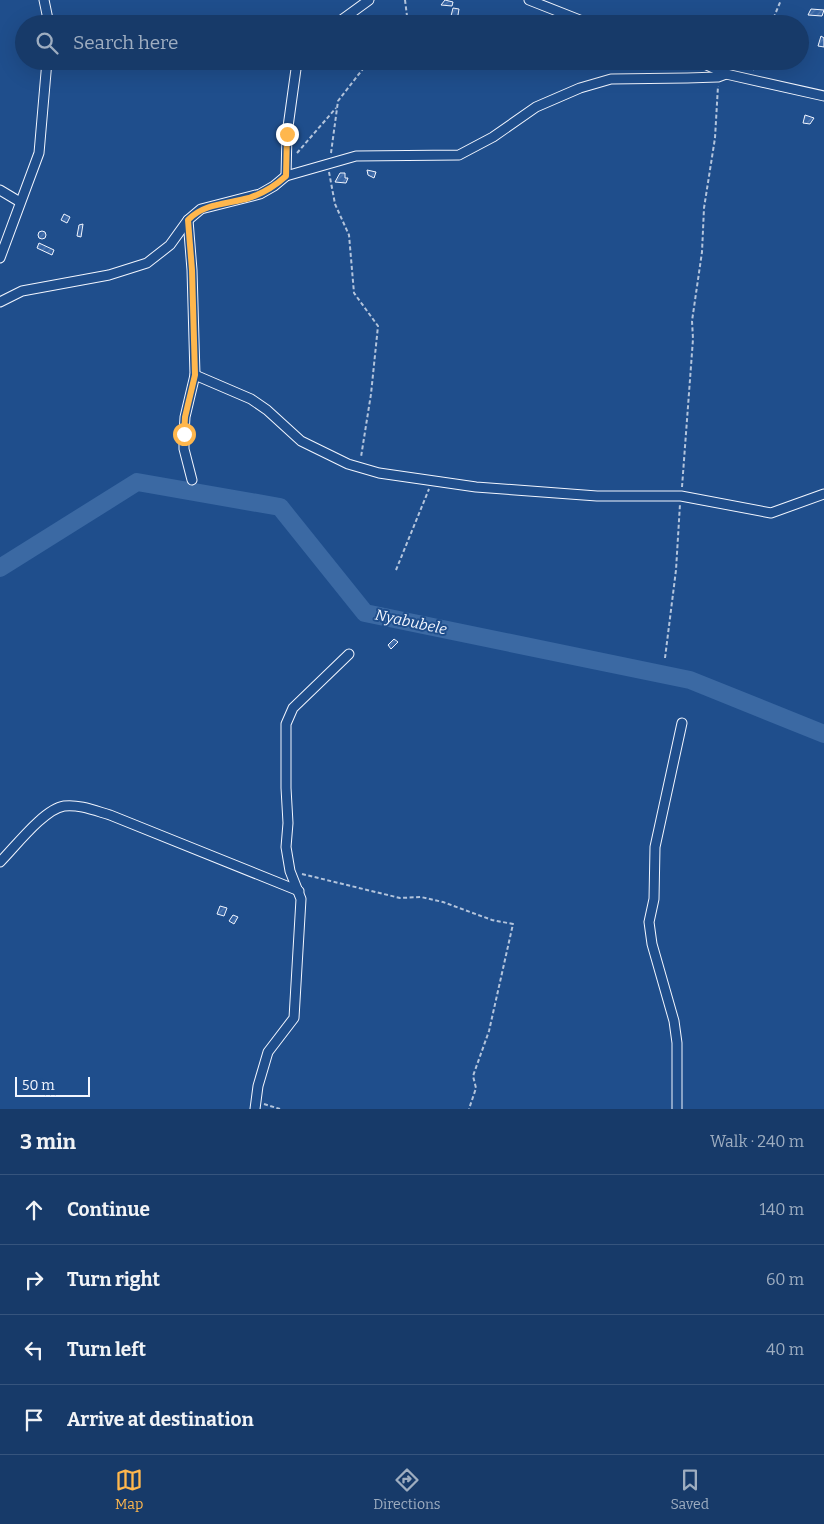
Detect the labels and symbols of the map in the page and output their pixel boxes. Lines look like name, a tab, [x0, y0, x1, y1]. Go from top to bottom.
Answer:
route end	[276, 123, 299, 146]
route start	[173, 423, 196, 446]
water label: Nyabubele	[374, 606, 449, 638]
scale bar	[15, 1074, 90, 1097]

